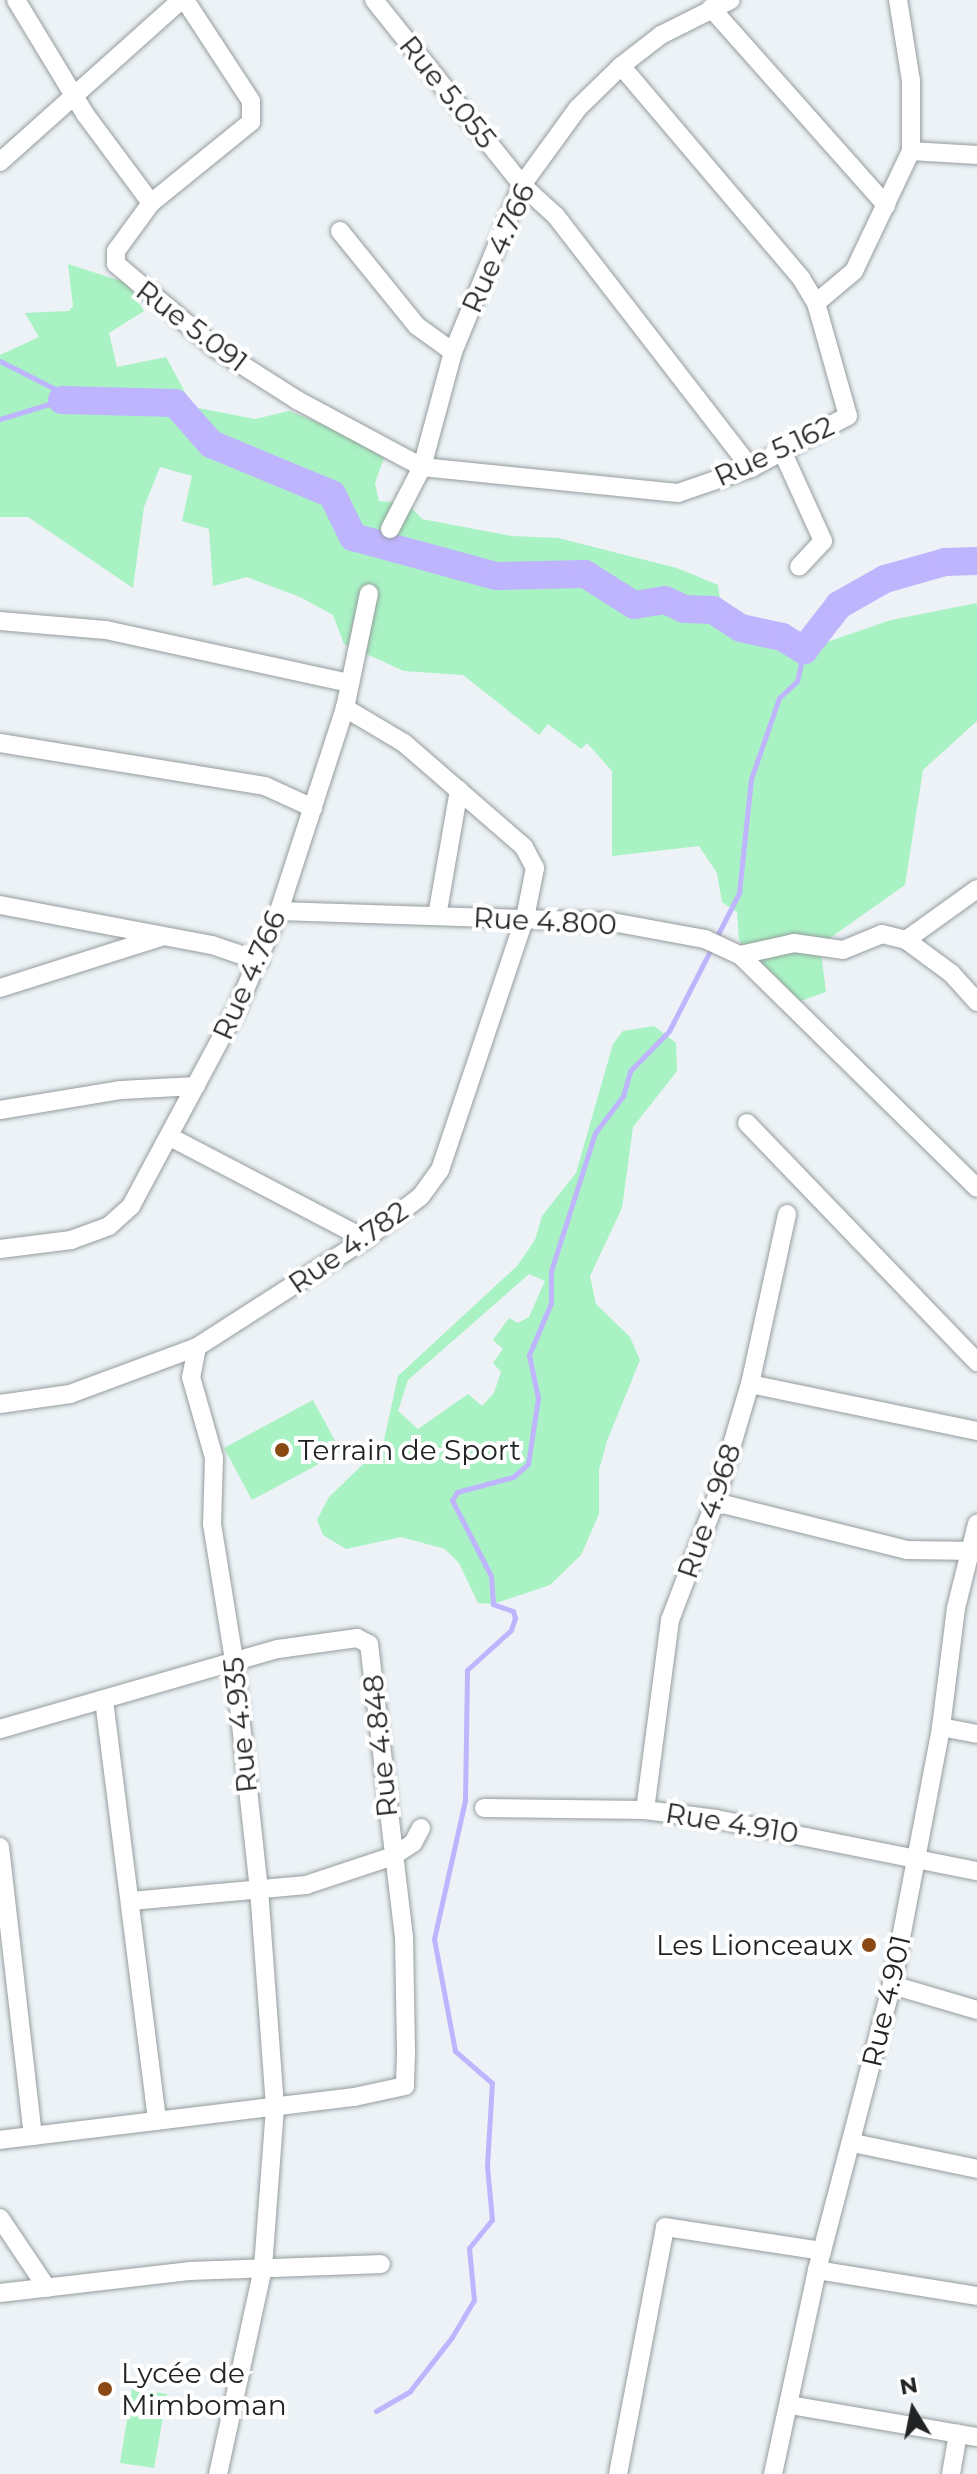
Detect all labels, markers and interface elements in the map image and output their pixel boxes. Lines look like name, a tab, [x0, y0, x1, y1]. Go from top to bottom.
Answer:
street label: Rue 5.055	[393, 29, 503, 155]
street label: Rue 4.766	[455, 178, 541, 318]
street label: Rue 5.091	[130, 273, 254, 379]
street label: Rue 5.162	[709, 409, 839, 493]
street label: Rue 4.800	[472, 900, 618, 942]
street label: Rue 4.766	[206, 905, 292, 1045]
street label: Rue 4.782	[282, 1194, 414, 1300]
place label: Terrain de Sport	[298, 1433, 521, 1467]
street label: Rue 4.968	[670, 1439, 748, 1583]
marker: Terrain de Sport	[273, 1441, 291, 1459]
street label: Rue 4.935	[216, 1655, 264, 1795]
street label: Rue 4.848	[356, 1673, 404, 1819]
street label: Rue 4.910	[663, 1796, 801, 1850]
place label: Les Lionceaux	[656, 1928, 853, 1962]
street label: Rue 4.901	[855, 1932, 917, 2070]
marker: Les Lionceaux	[860, 1936, 878, 1954]
place label: Lycée de Mimboman	[121, 2356, 287, 2422]
north arrow	[873, 2370, 953, 2450]
text: N	[898, 2371, 920, 2401]
marker: Lycée de Mimboman	[96, 2380, 114, 2398]

